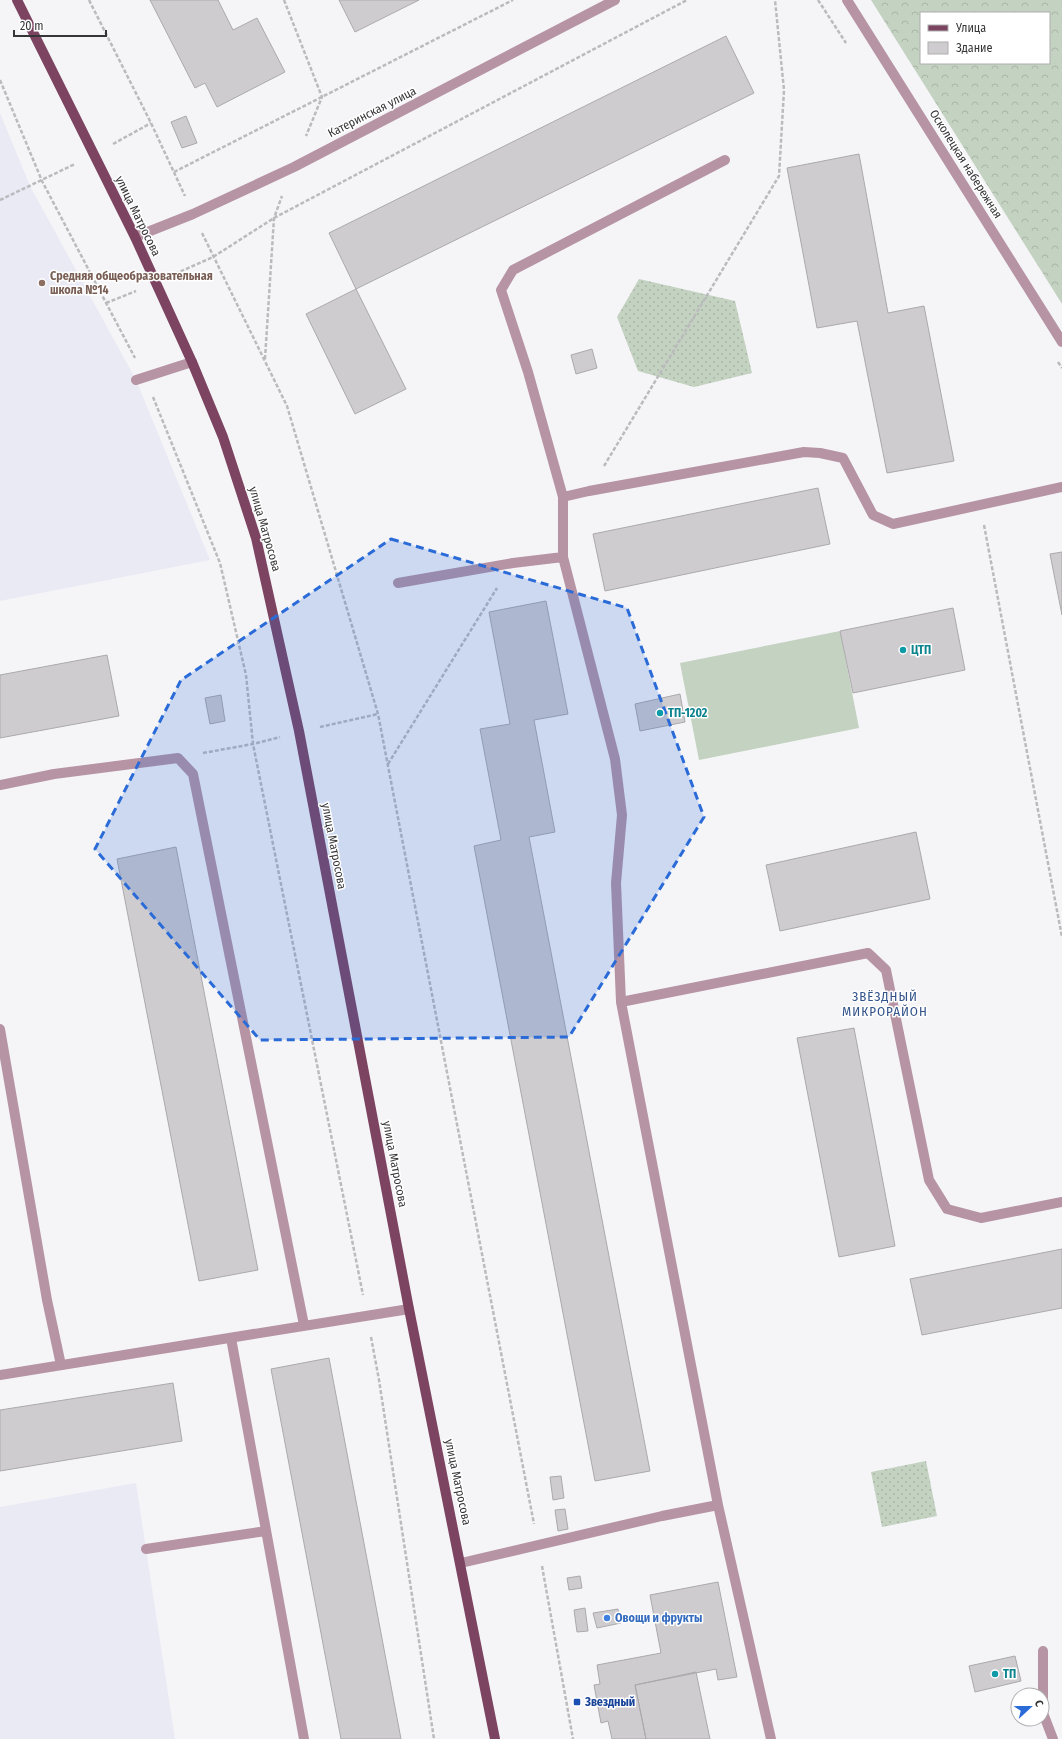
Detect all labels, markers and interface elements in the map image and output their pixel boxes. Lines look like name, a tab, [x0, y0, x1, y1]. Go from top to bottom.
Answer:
scale bar	[14, 12, 106, 38]
legend	[920, 12, 1050, 64]
text: 20 m	[20, 19, 44, 33]
text: Улица	[955, 21, 986, 35]
text: Здание	[956, 41, 992, 55]
street label: Катеринская улица	[326, 84, 418, 140]
street label: Осколецкая набережная	[927, 107, 1005, 221]
street label: улица Матросова	[112, 174, 164, 259]
place label: Средняя общеобразовательная школа №14	[50, 269, 213, 297]
marker: Средняя общеобразовательная школа №14	[37, 278, 47, 288]
street label: улица Матросова	[246, 485, 284, 573]
place label: ЦТП	[911, 643, 931, 657]
marker: ЦТП	[898, 645, 908, 655]
place label: ТП-1202	[668, 706, 708, 720]
marker: ТП-1202	[655, 708, 665, 718]
street label: улица Матросова	[319, 802, 349, 890]
district label: ЗВЁЗДНЫЙ МИКРОРАЙОН	[842, 989, 928, 1019]
street label: улица Матросова	[380, 1120, 410, 1208]
street label: улица Матросова	[442, 1438, 474, 1526]
place label: Овощи и фрукты	[615, 1611, 702, 1625]
marker: Овощи и фрукты	[602, 1613, 612, 1623]
place label: ТП	[1003, 1667, 1016, 1681]
marker: ТП	[990, 1669, 1000, 1679]
north arrow	[1010, 1687, 1050, 1727]
place label: Звездный	[584, 1695, 635, 1709]
marker: Звездный	[572, 1697, 582, 1707]
text: С	[1032, 1698, 1046, 1709]

